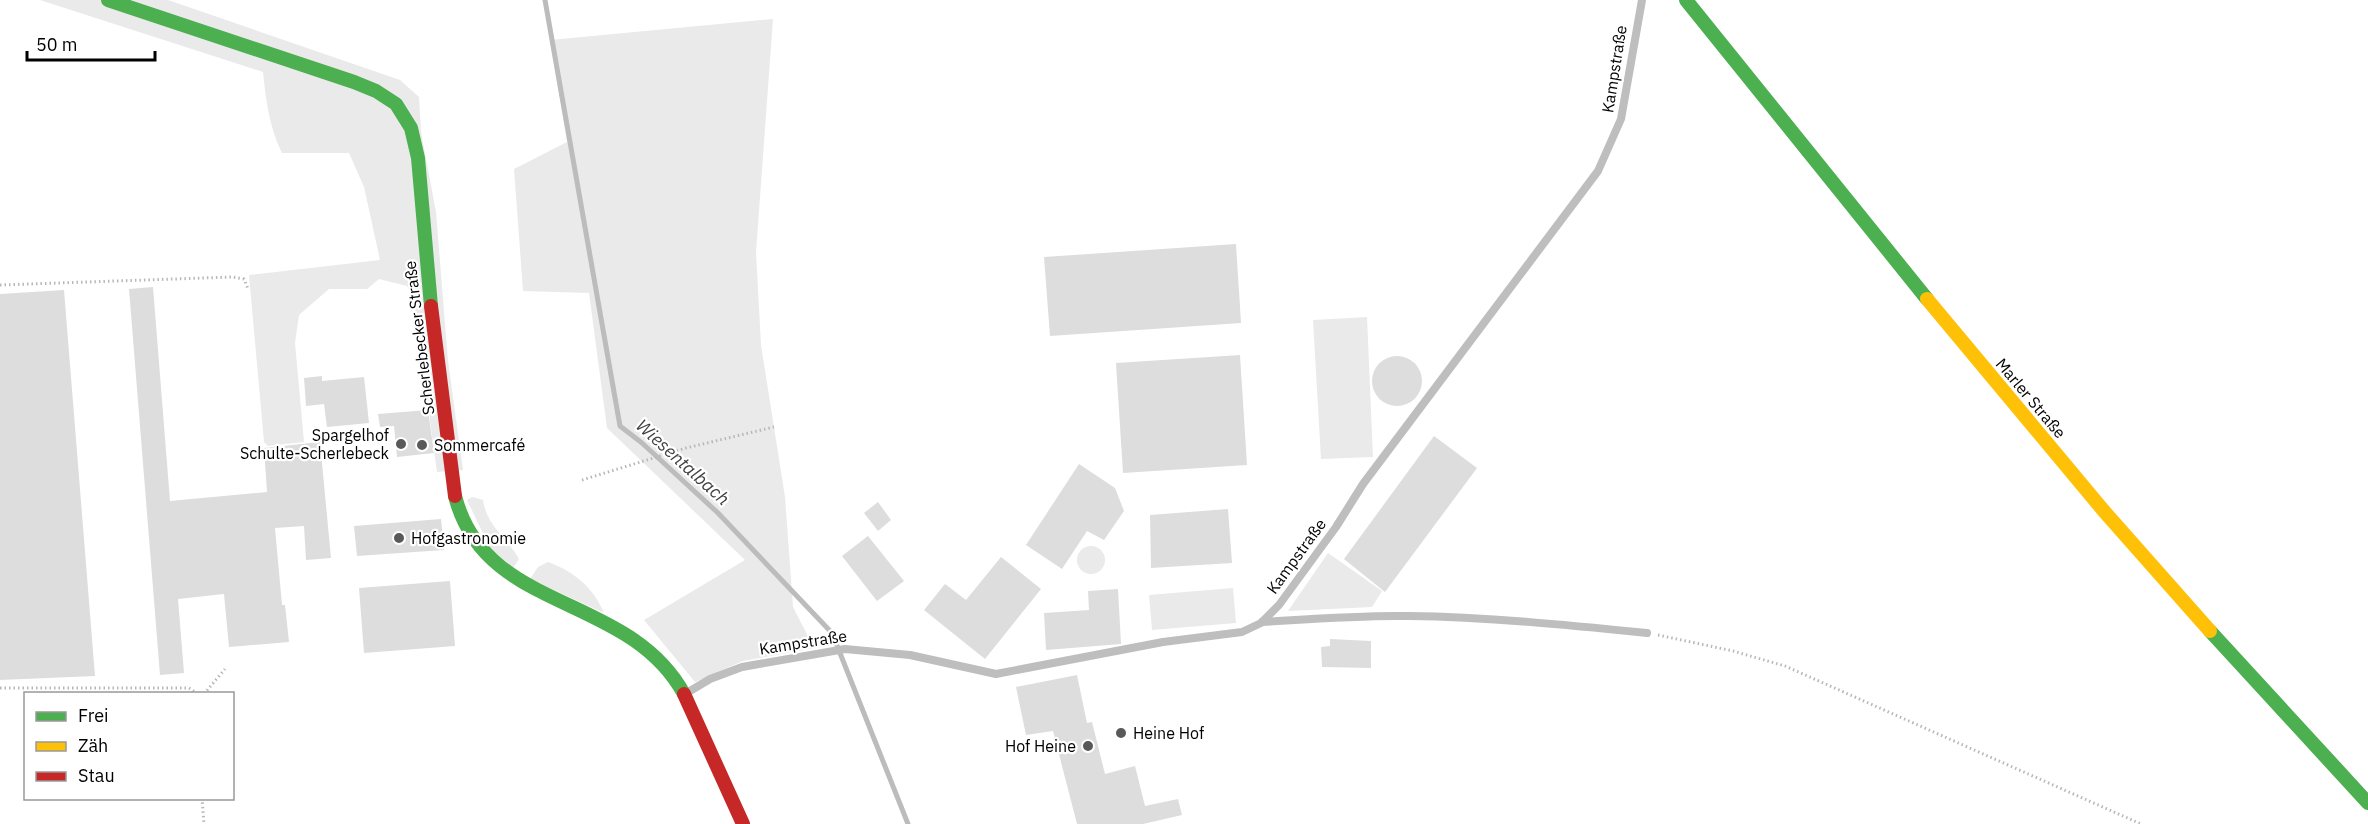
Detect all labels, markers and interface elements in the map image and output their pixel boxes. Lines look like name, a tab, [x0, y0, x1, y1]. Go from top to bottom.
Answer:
scale bar	[27, 24, 154, 62]
street label: Kampstraße	[1597, 24, 1631, 114]
text: 50 m	[36, 33, 78, 56]
street label: Scherlebecker Straße	[400, 260, 438, 416]
street label: Marler Straße	[1992, 354, 2070, 442]
water label: Wiesentalbach	[631, 414, 735, 510]
place label: Spargelhof Schulte-Scherlebeck	[240, 425, 390, 463]
place label: Sommercafé	[434, 435, 525, 455]
marker: Spargelhof Schulte-Scherlebeck	[394, 437, 408, 451]
marker: Sommercafé	[415, 438, 429, 452]
street label: Kampstraße	[1262, 514, 1330, 598]
place label: Hofgastronomie	[411, 528, 526, 548]
marker: Hofgastronomie	[392, 531, 406, 545]
street label: Kampstraße	[758, 625, 848, 659]
legend	[24, 692, 234, 800]
text: Frei	[78, 704, 109, 727]
place label: Heine Hof	[1133, 723, 1204, 743]
marker: Heine Hof	[1114, 726, 1128, 740]
text: Zäh	[78, 734, 108, 757]
place label: Hof Heine	[1005, 736, 1076, 756]
marker: Hof Heine	[1081, 739, 1095, 753]
text: Stau	[78, 764, 115, 787]

